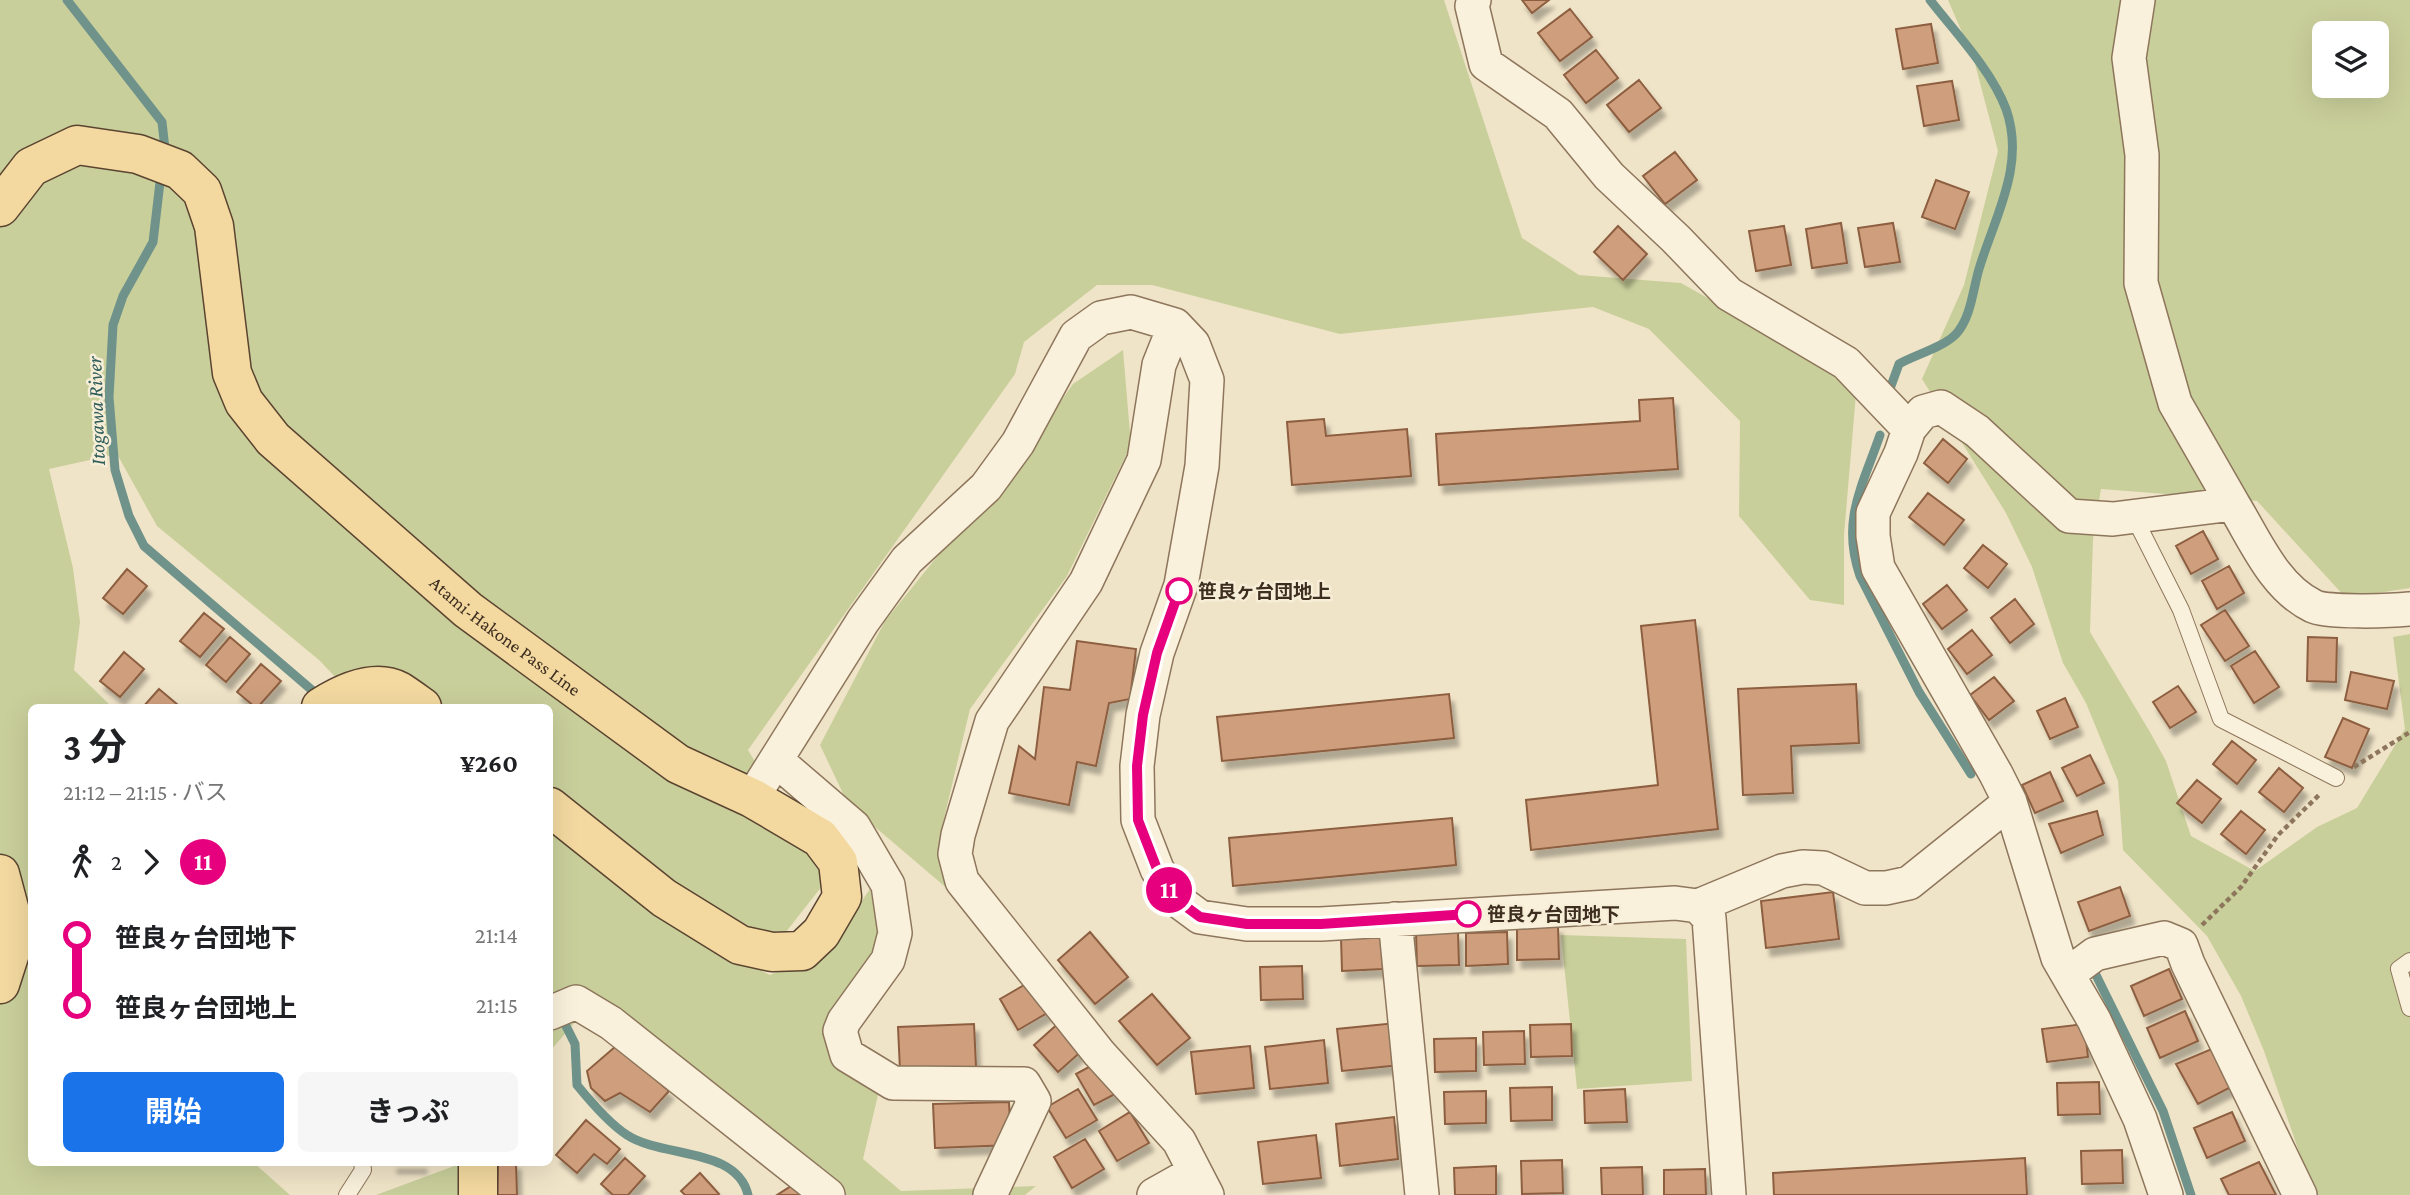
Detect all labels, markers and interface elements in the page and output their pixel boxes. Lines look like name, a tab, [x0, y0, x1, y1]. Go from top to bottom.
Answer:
map controls	[2312, 21, 2389, 98]
button: layers	[2312, 21, 2389, 98]
water label: Itogawa River	[82, 355, 110, 466]
street label: Atami-Hakone Pass Line	[426, 572, 585, 700]
marker: 笹良ヶ台団地上	[1166, 578, 1192, 604]
place label: 笹良ヶ台団地上	[1198, 581, 1331, 602]
text: 3 分	[63, 726, 127, 768]
text: ¥260	[460, 749, 518, 778]
text: 21:12 – 21:15 · バス	[63, 779, 228, 805]
icon: walk	[63, 843, 101, 881]
icon: forward	[132, 843, 170, 881]
text: 11	[194, 848, 212, 875]
text: 2	[111, 849, 122, 875]
line badge: 11	[1138, 867, 1200, 913]
text: 11	[1160, 876, 1178, 903]
marker: 笹良ヶ台団地下	[1455, 901, 1481, 927]
place label: 笹良ヶ台団地下	[1487, 904, 1620, 925]
text: 21:14	[475, 922, 518, 948]
text: 笹良ヶ台団地下	[115, 924, 297, 953]
text: 21:15	[476, 992, 518, 1018]
text: 笹良ヶ台団地上	[115, 994, 297, 1023]
button: 開始	[63, 1072, 284, 1152]
button: きっぷ	[298, 1072, 518, 1152]

